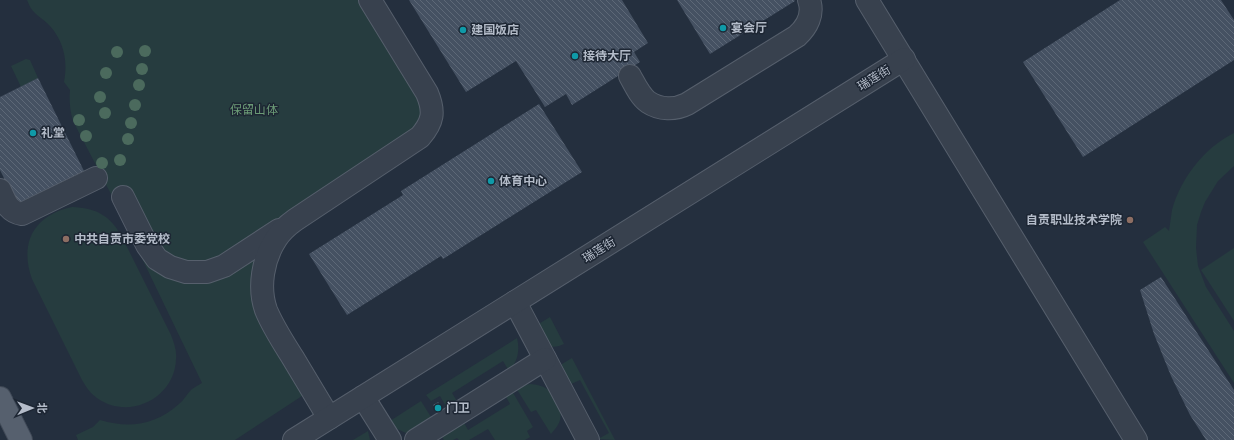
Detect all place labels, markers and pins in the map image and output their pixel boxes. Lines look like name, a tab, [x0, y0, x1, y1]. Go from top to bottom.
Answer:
place label: 宴会厅	[731, 21, 767, 35]
place label: 建国饭店	[471, 23, 519, 37]
marker: 宴会厅	[718, 23, 728, 33]
marker: 建国饭店	[458, 25, 468, 35]
place label: 接待大厅	[583, 49, 631, 63]
marker: 接待大厅	[570, 51, 580, 61]
place label: 礼堂	[41, 126, 65, 140]
marker: 礼堂	[28, 128, 38, 138]
place label: 体育中心	[499, 174, 547, 188]
marker: 体育中心	[486, 176, 496, 186]
place label: 自贡职业技术学院	[1026, 213, 1122, 227]
marker: 自贡职业技术学院	[1125, 215, 1135, 225]
place label: 中共自贡市委党校	[74, 232, 170, 246]
marker: 中共自贡市委党校	[61, 234, 71, 244]
place label: 门卫	[446, 401, 470, 415]
marker: 门卫	[433, 403, 443, 413]

